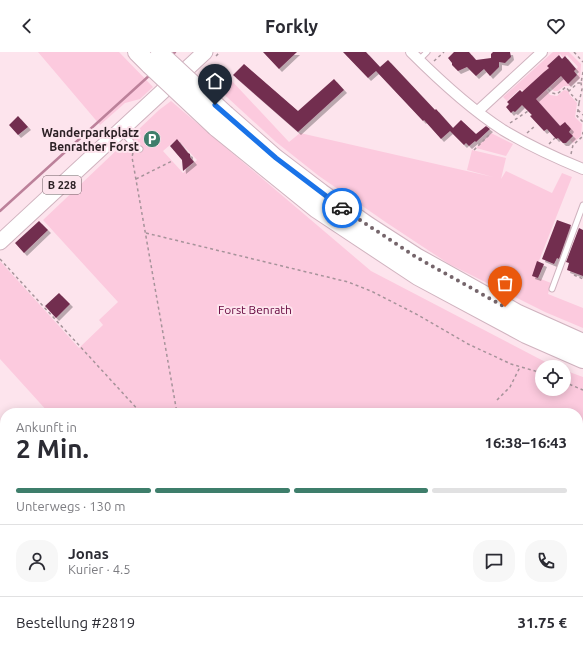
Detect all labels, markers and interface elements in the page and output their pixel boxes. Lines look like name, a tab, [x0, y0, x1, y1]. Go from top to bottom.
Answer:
icon: back	[16, 15, 38, 37]
icon: heart	[545, 15, 567, 37]
text: Forkly	[265, 16, 318, 36]
pin	[198, 64, 232, 105]
icon: home	[204, 70, 226, 92]
place label: Wanderparkplatz Benrather Forst	[42, 126, 139, 153]
parking icon: Wanderparkplatz Benrather Forst	[142, 129, 162, 149]
road number: B 228	[43, 176, 81, 194]
courier	[322, 188, 362, 228]
icon: car	[331, 197, 353, 219]
pin	[488, 266, 522, 307]
icon: bag	[494, 272, 516, 294]
park label: Forst Benrath	[218, 303, 292, 316]
map controls	[535, 360, 571, 396]
button: locate	[535, 360, 571, 396]
text: Ankunft in	[16, 420, 77, 434]
text: 2 Min.	[16, 434, 89, 463]
text: 16:38–16:43	[484, 434, 567, 451]
text: Unterwegs · 130 m	[16, 499, 125, 513]
button: person	[16, 540, 58, 582]
button: chat	[473, 540, 515, 582]
button: phone	[525, 540, 567, 582]
text: Jonas	[68, 545, 109, 562]
text: Kurier · 4.5	[68, 562, 131, 576]
text: Bestellung #2819	[16, 614, 135, 631]
text: 31.75 €	[517, 614, 567, 631]

